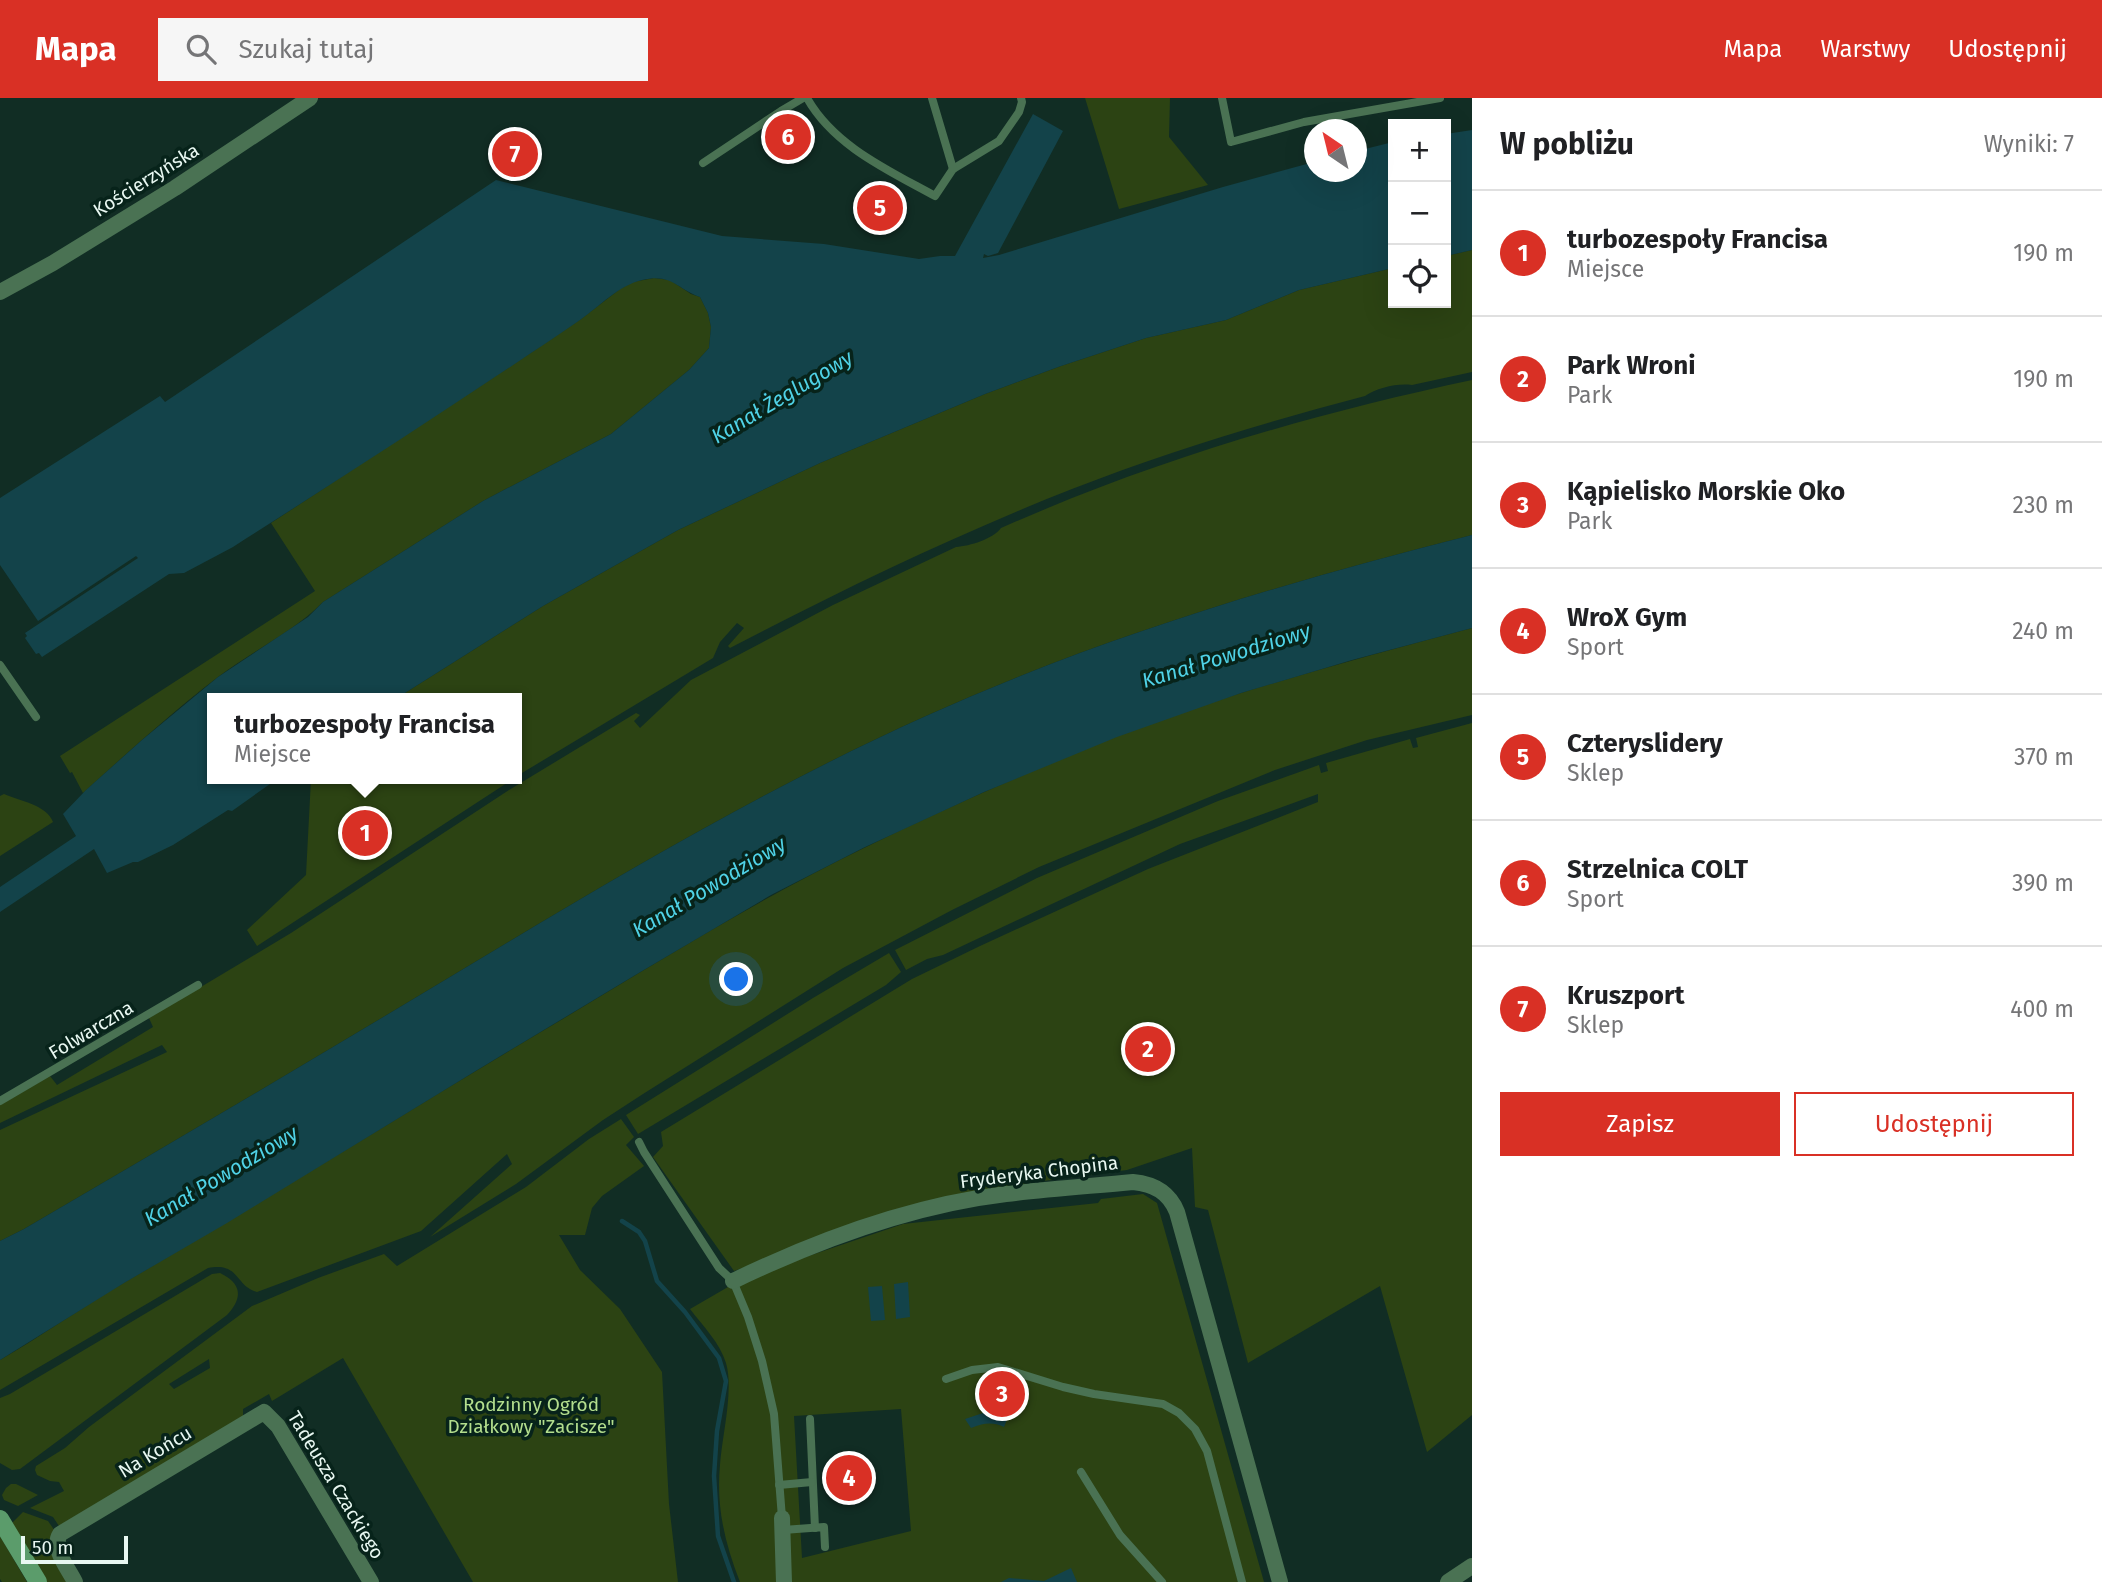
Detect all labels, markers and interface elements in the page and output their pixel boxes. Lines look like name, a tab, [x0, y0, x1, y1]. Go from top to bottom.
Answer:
search box	[158, 18, 648, 81]
text: Mapa	[35, 29, 116, 69]
icon: search	[182, 30, 220, 68]
text: Szukaj tutaj	[238, 34, 375, 65]
text: Mapa	[1724, 35, 1782, 63]
text: Warstwy	[1820, 35, 1910, 63]
text: Udostępnij	[1948, 35, 2067, 63]
pin: 6	[765, 111, 811, 163]
north arrow	[1304, 119, 1367, 182]
map controls	[1388, 119, 1451, 308]
button: +	[1388, 119, 1451, 182]
text: W pobliżu	[1500, 126, 1634, 162]
pin: 7	[492, 128, 538, 180]
text: Wyniki: 7	[1984, 130, 2074, 158]
street label: Kościerzyńska	[89, 138, 203, 222]
pin: 5	[857, 182, 903, 234]
button: −	[1388, 182, 1451, 245]
text: turbozespoły Francisa	[1567, 224, 1828, 255]
text: 1	[1518, 239, 1528, 267]
text: 190 m	[2013, 239, 2074, 267]
button: locate	[1388, 245, 1451, 308]
text: Miejsce	[1567, 255, 1644, 283]
water label: Kanał Żeglugowy	[706, 344, 858, 449]
text: Park Wroni	[1567, 350, 1696, 381]
text: 2	[1517, 365, 1529, 393]
text: 190 m	[2013, 365, 2074, 393]
text: Park	[1567, 381, 1612, 409]
text: Kąpielisko Morskie Oko	[1567, 476, 1845, 507]
text: 3	[1517, 491, 1529, 519]
text: 230 m	[2013, 491, 2074, 519]
text: Park	[1567, 507, 1612, 535]
text: WroX Gym	[1567, 602, 1687, 633]
text: 4	[1517, 617, 1530, 645]
text: 240 m	[2012, 617, 2074, 645]
water label: Kanał Powodziowy	[1139, 618, 1314, 694]
text: Sport	[1567, 633, 1624, 661]
popup	[207, 693, 522, 784]
text: turbozespoły Francisa	[234, 709, 495, 740]
text: Czteryslidery	[1567, 728, 1723, 759]
text: Miejsce	[234, 740, 311, 768]
text: 5	[1517, 743, 1529, 771]
text: 370 m	[2014, 743, 2074, 771]
text: Sklep	[1567, 759, 1624, 787]
pin: 1	[342, 807, 388, 859]
water label: Kanał Powodziowy	[627, 830, 791, 943]
text: Strzelnica COLT	[1567, 854, 1748, 885]
text: 6	[1517, 869, 1529, 897]
text: 390 m	[2012, 869, 2074, 897]
text: Sport	[1567, 885, 1624, 913]
your location	[719, 962, 753, 996]
text: Kruszport	[1567, 980, 1684, 1011]
text: 7	[1518, 995, 1528, 1023]
text: 400 m	[2010, 995, 2074, 1023]
street label: Folwarczna	[44, 996, 138, 1064]
text: Sklep	[1567, 1011, 1624, 1039]
pin: 2	[1125, 1023, 1171, 1075]
button: Zapisz	[1500, 1092, 1780, 1156]
button: Udostępnij	[1794, 1092, 2074, 1156]
water label: Kanał Powodziowy	[139, 1119, 303, 1232]
street label: Fryderyka Chopina	[959, 1151, 1119, 1193]
pin: 3	[979, 1368, 1025, 1420]
park label: Rodzinny Ogród Działkowy "Zacisze"	[447, 1393, 615, 1438]
street label: Tadeusza Czackiego	[283, 1407, 389, 1563]
street label: Na Końcu	[114, 1421, 196, 1483]
pin: 4	[826, 1452, 872, 1504]
scale bar	[21, 1533, 128, 1565]
text: 50 m	[32, 1536, 73, 1559]

